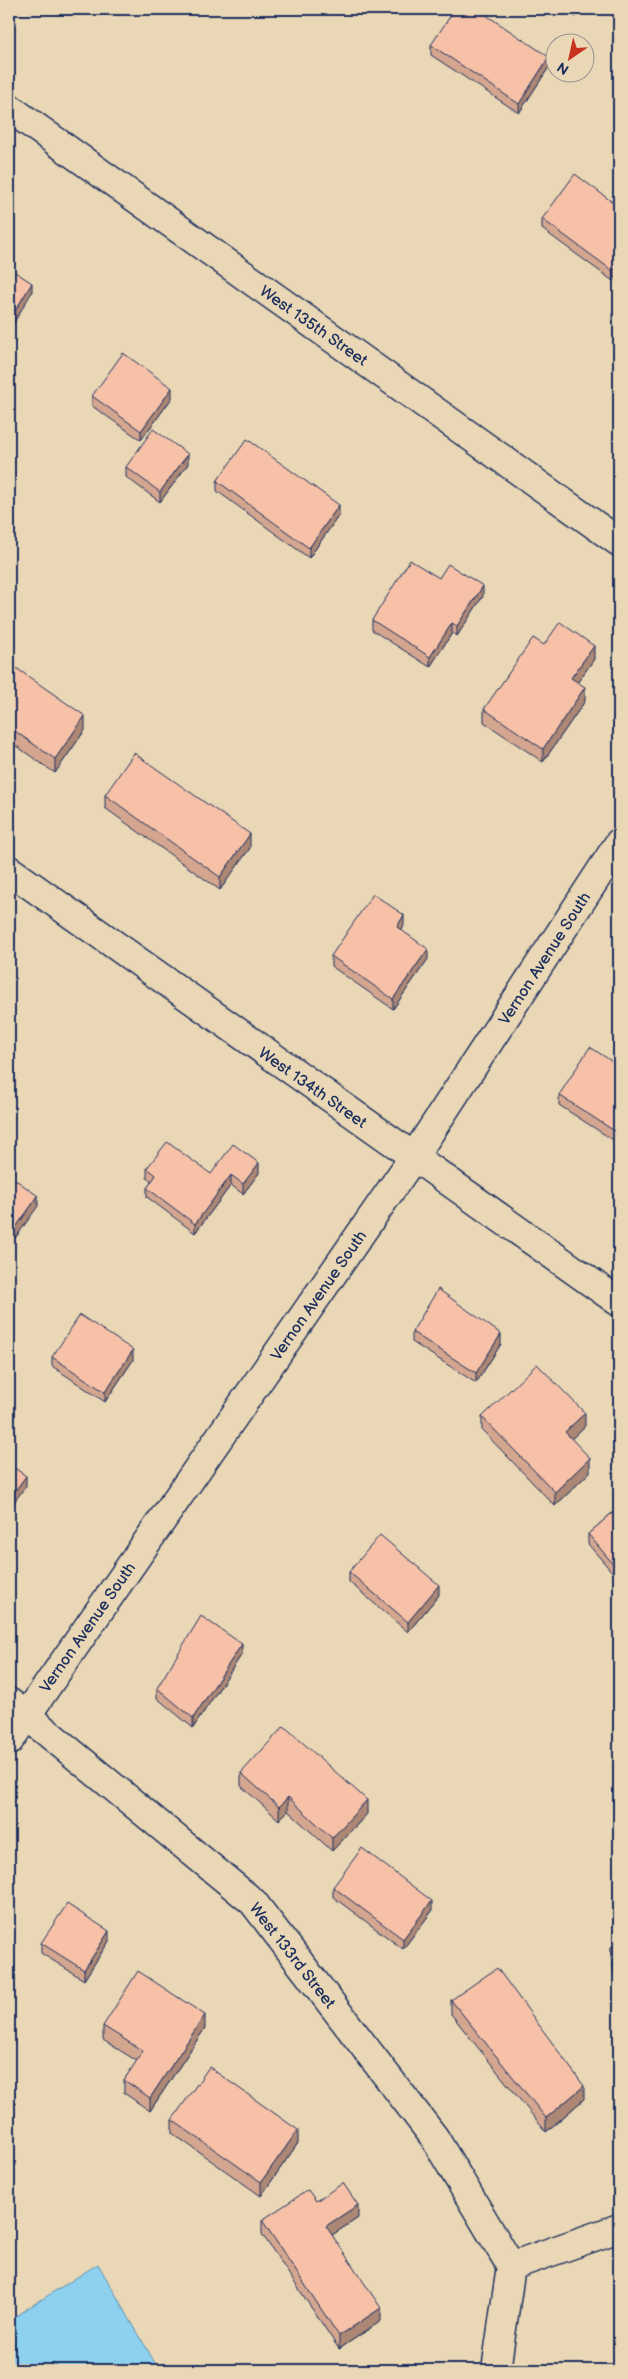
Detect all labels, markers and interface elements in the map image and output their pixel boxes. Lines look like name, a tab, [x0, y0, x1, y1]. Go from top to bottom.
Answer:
north arrow	[546, 32, 596, 82]
text: N	[554, 58, 572, 78]
street label: West 135th Street	[256, 282, 371, 371]
street label: Vernon Avenue South	[495, 889, 595, 1029]
street label: West 134th Street	[254, 1044, 370, 1133]
street label: Vernon Avenue South	[267, 1227, 371, 1365]
street label: Vernon Avenue South	[36, 1559, 140, 1697]
street label: West 133rd Street	[245, 1899, 339, 2013]

